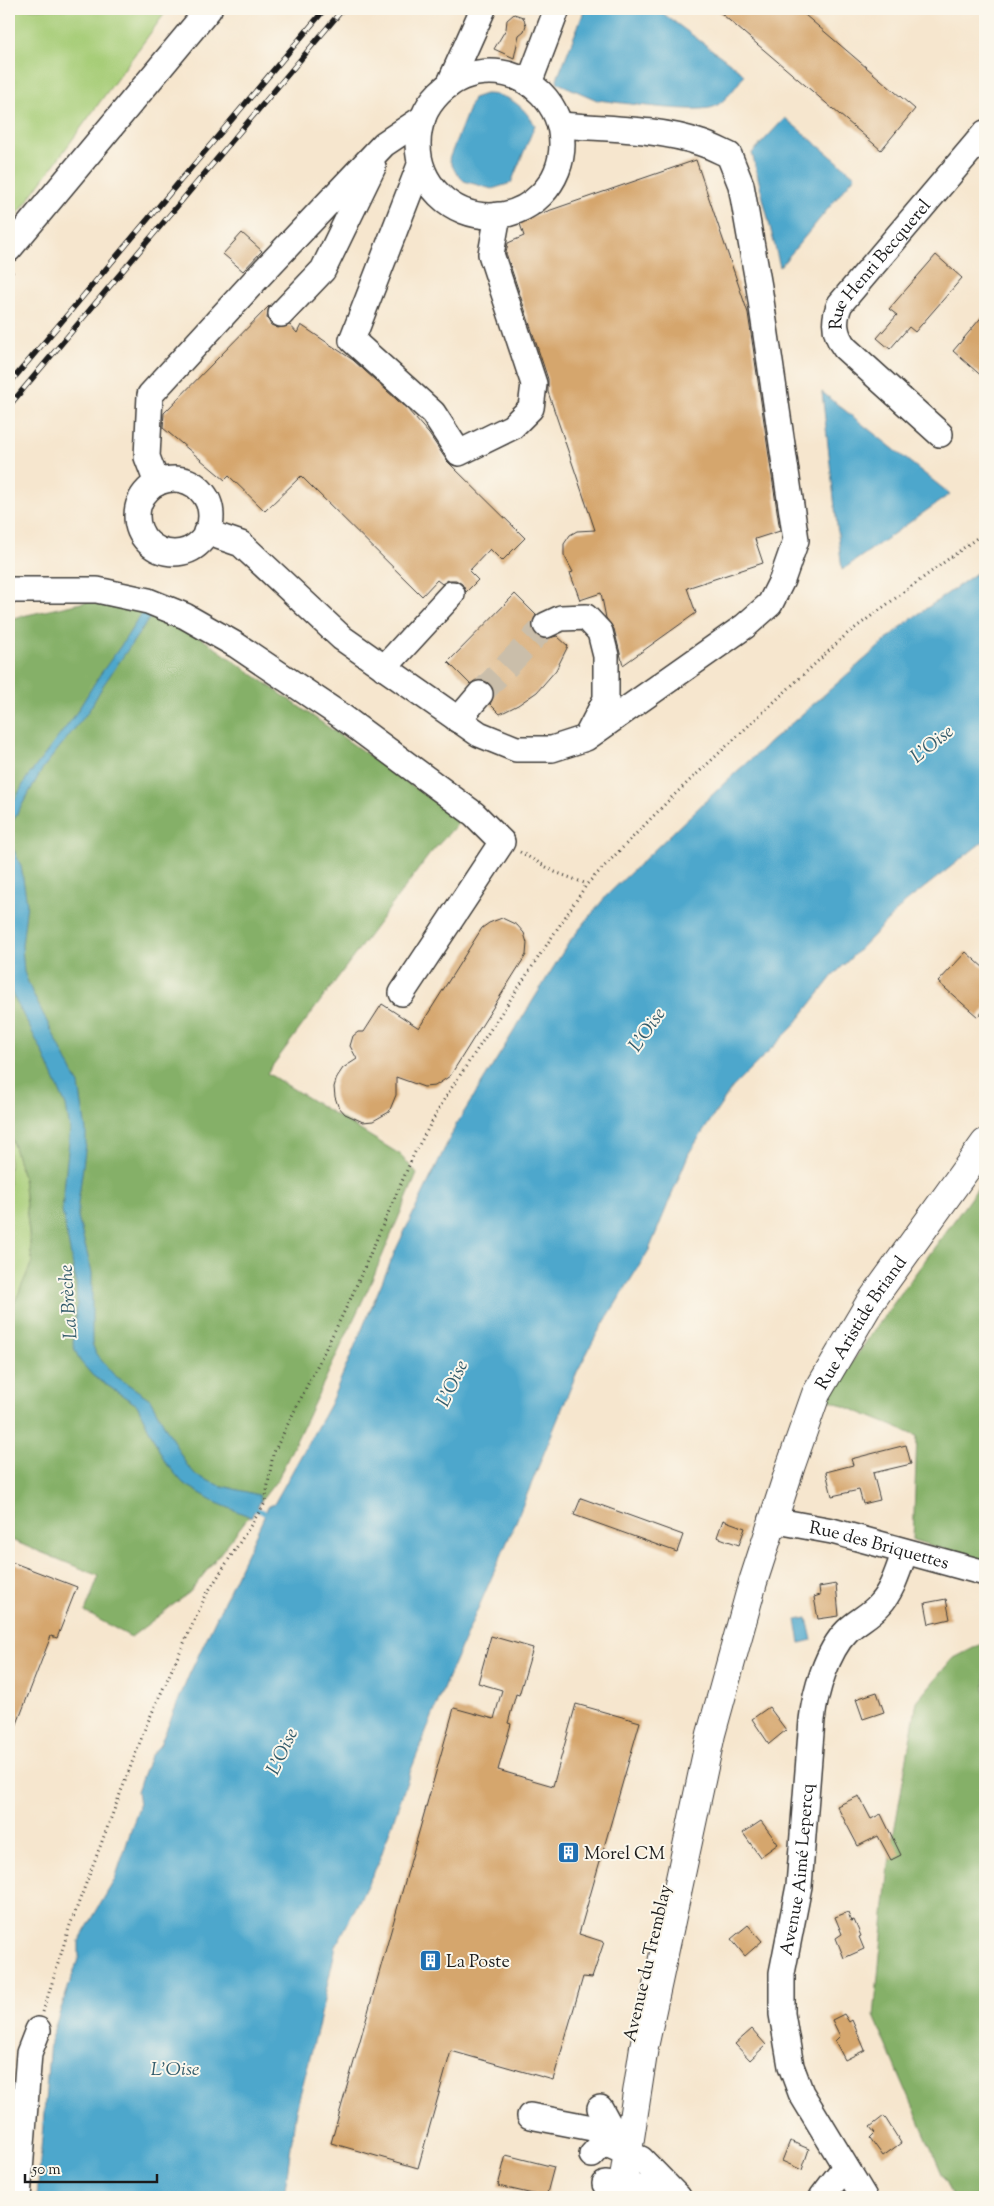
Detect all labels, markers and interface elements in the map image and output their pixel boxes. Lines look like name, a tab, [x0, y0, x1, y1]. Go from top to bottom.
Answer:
street label: Rue Henri Becquerel	[824, 195, 938, 330]
water label: L'Oise	[905, 719, 960, 771]
water label: L'Oise	[623, 1002, 673, 1058]
street label: Rue Aristide Briand	[810, 1252, 914, 1395]
water label: La Brèche	[53, 1263, 86, 1340]
water label: L'Oise	[431, 1356, 476, 1412]
street label: Rue des Briquettes	[807, 1516, 952, 1577]
water label: L'Oise	[261, 1724, 306, 1780]
street label: Avenue Aimé Lepercq	[775, 1783, 822, 1958]
building icon: Morel CM	[556, 1841, 580, 1865]
place label: Morel CM	[584, 1842, 666, 1868]
street label: Avenue du Tremblay	[618, 1882, 680, 2045]
building icon: La Poste	[418, 1949, 442, 1973]
place label: La Poste	[446, 1950, 510, 1976]
water label: L’Oise	[151, 2057, 200, 2084]
scale bar	[25, 2151, 158, 2183]
text: 50 m	[31, 2160, 61, 2181]

